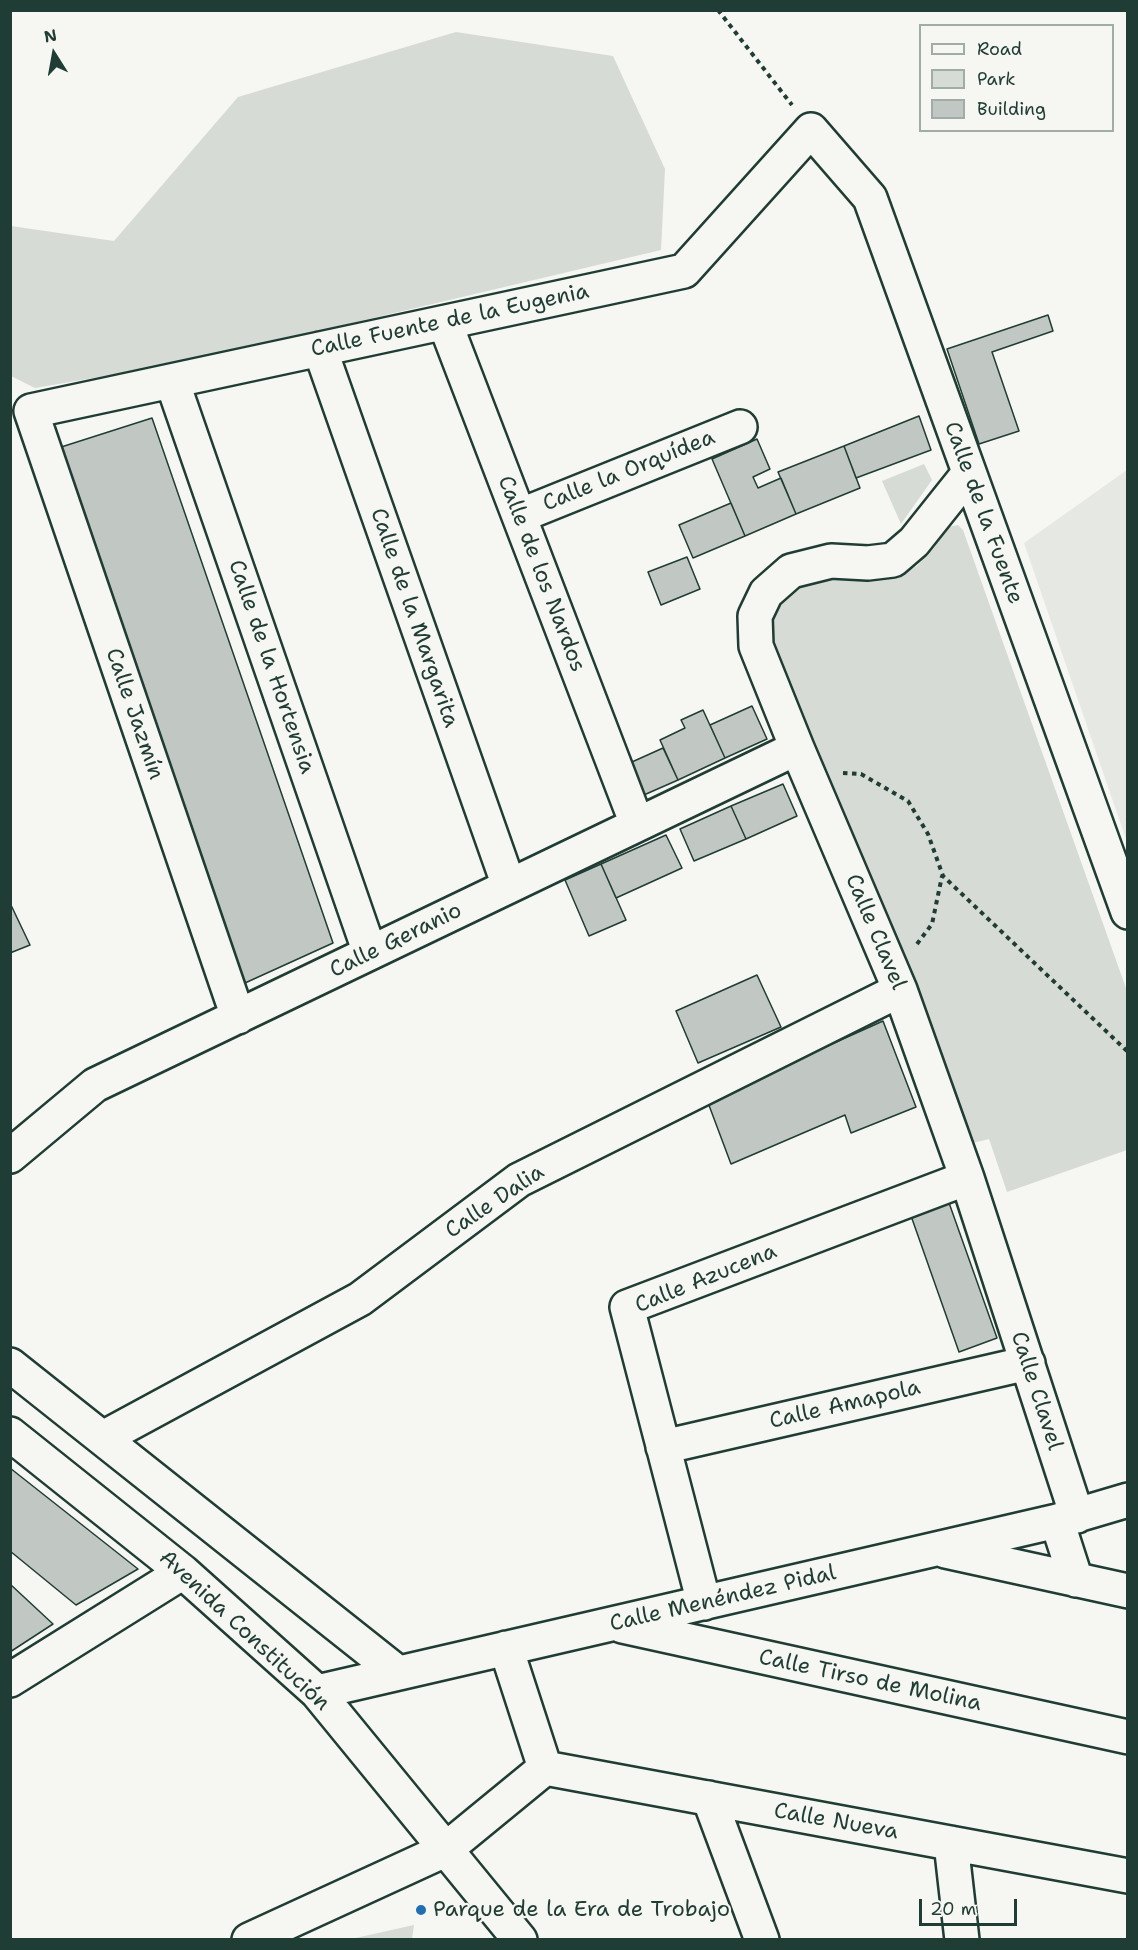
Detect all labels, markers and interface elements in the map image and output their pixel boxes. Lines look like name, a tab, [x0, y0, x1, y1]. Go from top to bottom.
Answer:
north arrow	[24, 24, 84, 84]
text: N	[42, 24, 59, 47]
legend	[919, 24, 1114, 132]
text: Road	[977, 37, 1022, 61]
text: Park	[977, 67, 1016, 91]
text: Building	[977, 97, 1046, 121]
street label: Calle Fuente de la Eugenia	[309, 279, 591, 363]
street label: Calle de la Fuente	[938, 418, 1028, 608]
street label: Calle la Orquídea	[539, 424, 719, 518]
street label: Calle de los Nardos	[491, 472, 591, 676]
street label: Calle de la Margarita	[364, 505, 464, 731]
street label: Calle de la Hortensia	[222, 557, 320, 777]
street label: Calle Jazmín	[99, 645, 169, 783]
street label: Calle Clavel	[839, 870, 911, 994]
street label: Calle Geranio	[326, 898, 466, 984]
street label: Calle Dalia	[441, 1159, 549, 1245]
street label: Calle Azucena	[631, 1239, 781, 1319]
street label: Calle Clavel	[1004, 1328, 1068, 1454]
street label: Calle Amapola	[767, 1375, 923, 1435]
street label: Avenida Constitución	[153, 1545, 335, 1717]
street label: Calle Menéndez Pidal	[607, 1560, 839, 1638]
street label: Calle Tirso de Molina	[756, 1644, 984, 1718]
street label: Calle Nueva	[772, 1798, 900, 1846]
scale bar	[922, 1887, 1020, 1925]
place label: Parque de la Era de Trobajo	[433, 1897, 730, 1923]
text: 20 m	[930, 1897, 976, 1921]
marker: Parque de la Era de Trobajo	[414, 1903, 428, 1917]

